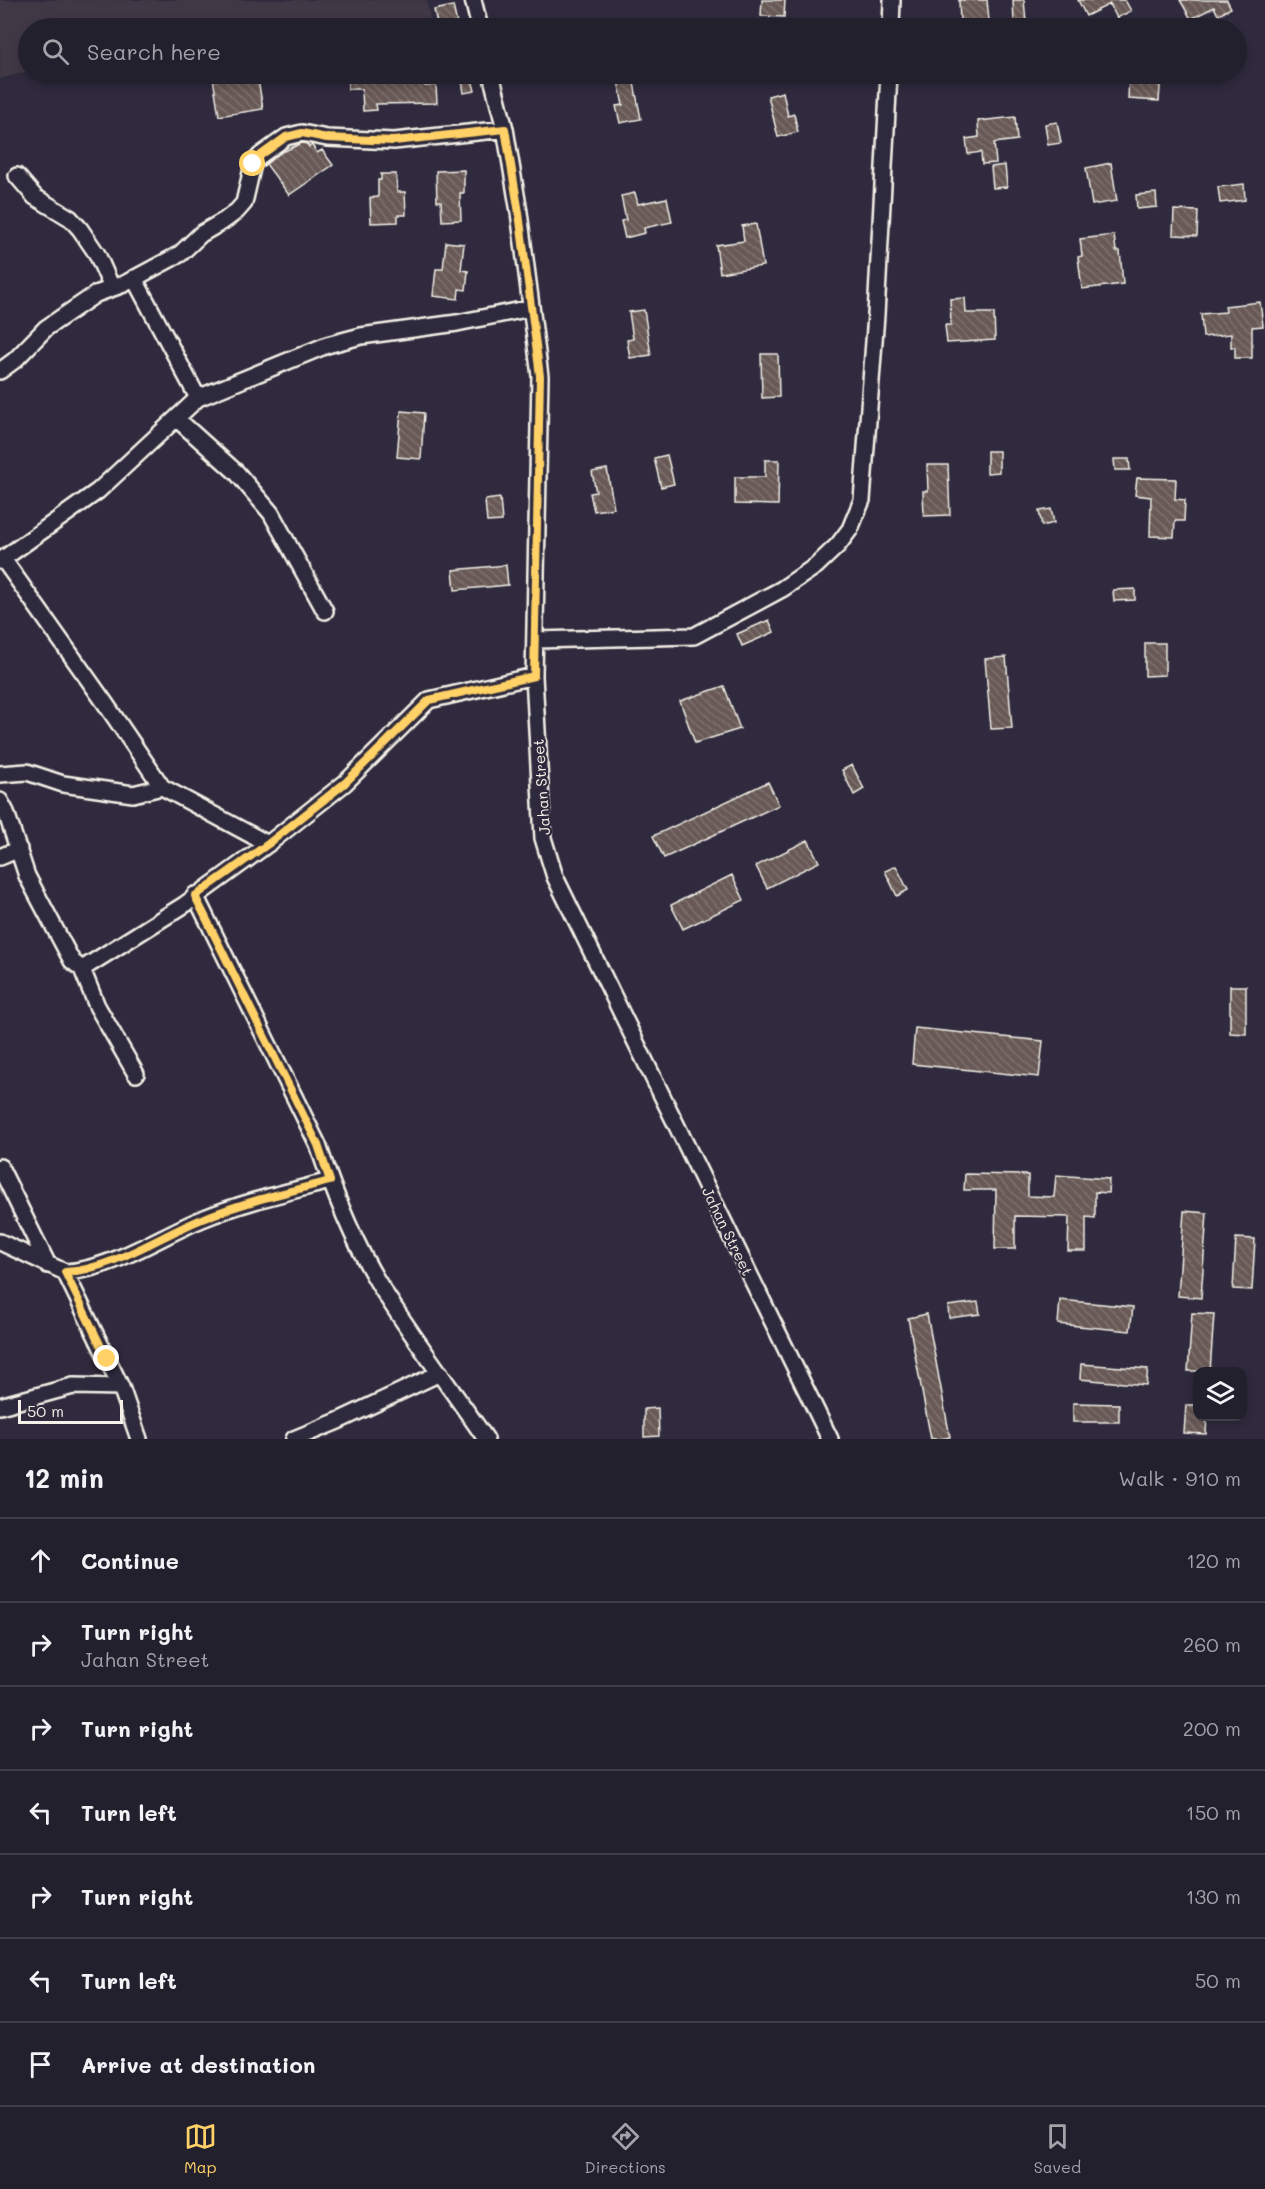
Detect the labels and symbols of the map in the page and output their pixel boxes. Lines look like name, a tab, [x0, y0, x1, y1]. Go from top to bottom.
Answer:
route start	[239, 150, 265, 176]
street label: Jahan Street	[528, 738, 554, 836]
street label: Jahan Street	[698, 1183, 758, 1279]
route end	[93, 1345, 119, 1371]
scale bar	[18, 1397, 123, 1424]

